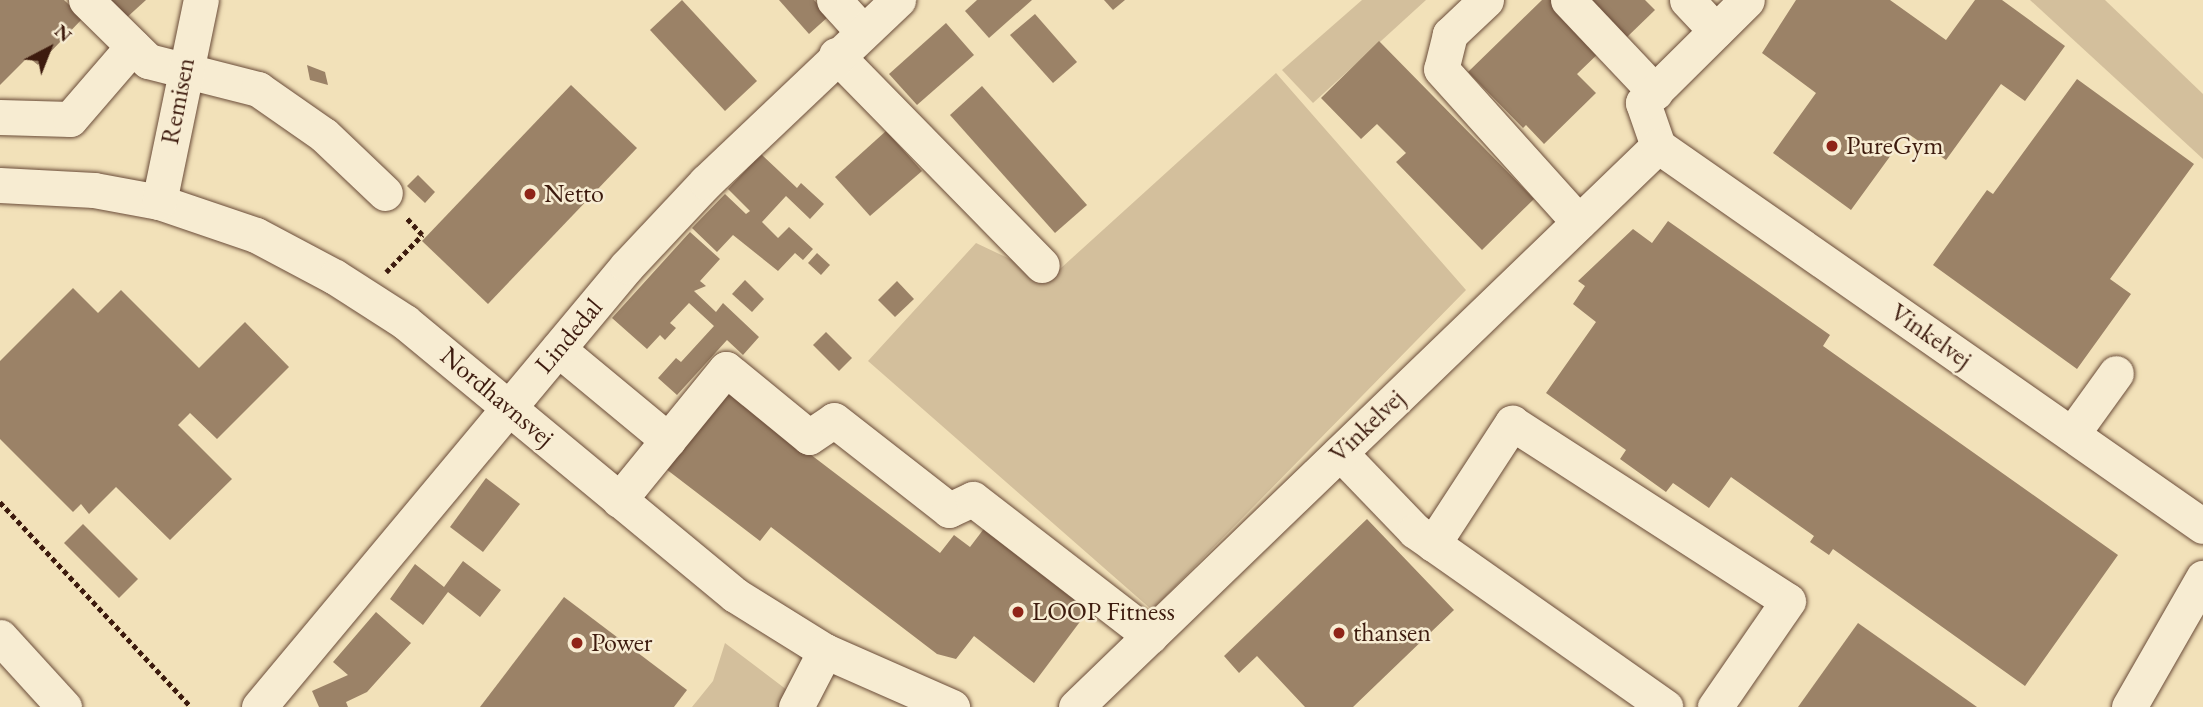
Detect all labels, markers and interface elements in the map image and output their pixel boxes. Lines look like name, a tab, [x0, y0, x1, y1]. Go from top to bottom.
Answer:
north arrow	[14, 14, 84, 84]
text: N	[49, 19, 77, 47]
street label: Remisen	[154, 55, 202, 147]
place label: PureGym	[1846, 130, 1943, 162]
marker: PureGym	[1824, 138, 1840, 154]
place label: Netto	[544, 178, 604, 210]
marker: Netto	[522, 186, 538, 202]
street label: Lindedal	[529, 292, 609, 380]
street label: Vinkelvej	[1884, 297, 1978, 375]
street label: Nordhavnsvej	[434, 340, 560, 454]
street label: Vinkelvej	[1323, 383, 1411, 469]
place label: LOOP Fitness	[1032, 596, 1175, 628]
marker: LOOP Fitness	[1010, 604, 1026, 620]
place label: thansen	[1353, 617, 1431, 649]
marker: thansen	[1331, 625, 1347, 641]
place label: Power	[591, 627, 653, 659]
marker: Power	[569, 635, 585, 651]

